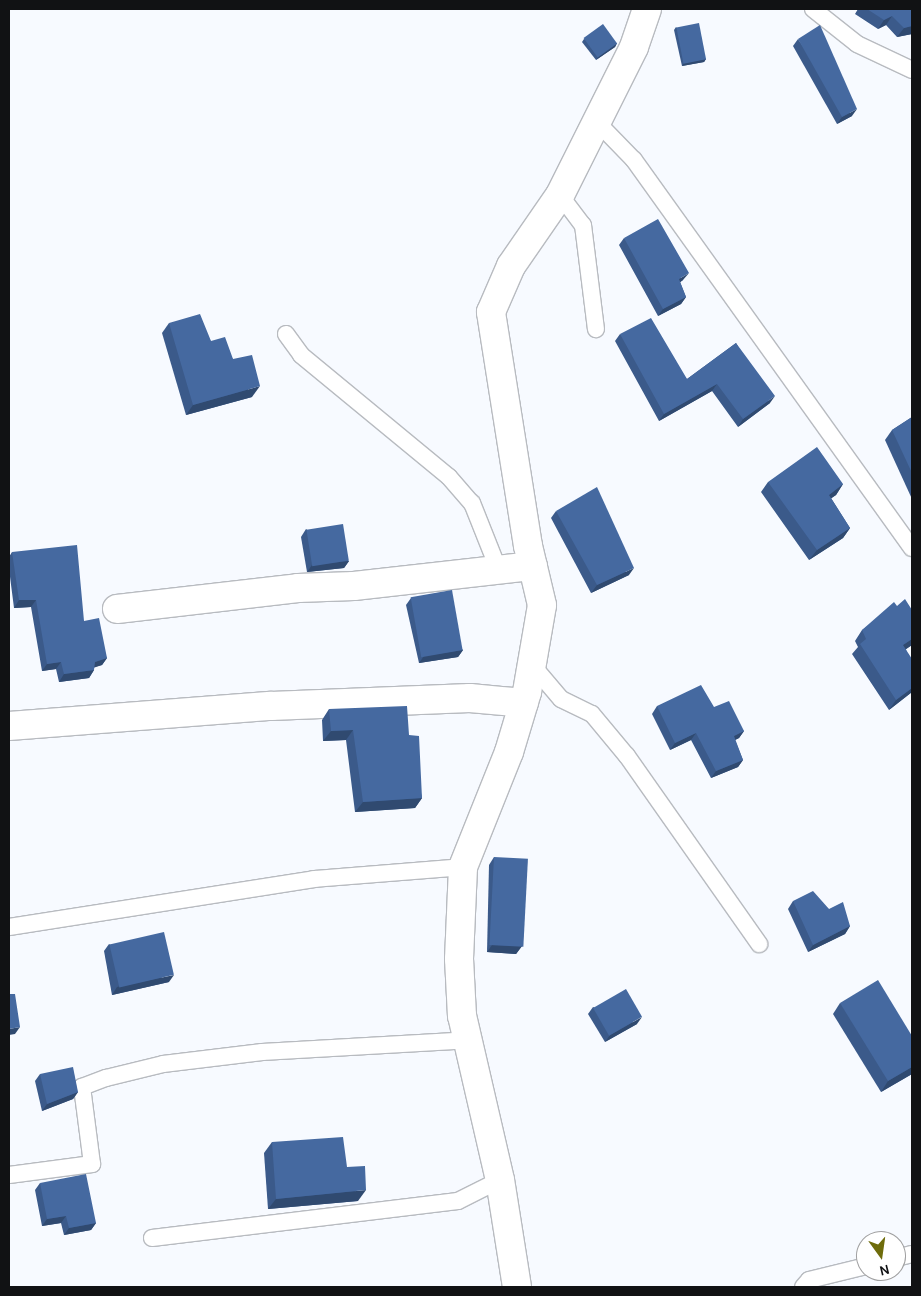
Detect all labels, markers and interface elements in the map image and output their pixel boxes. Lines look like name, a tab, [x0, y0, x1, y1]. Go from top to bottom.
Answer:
north arrow	[856, 1231, 906, 1281]
text: N	[878, 1261, 891, 1280]

